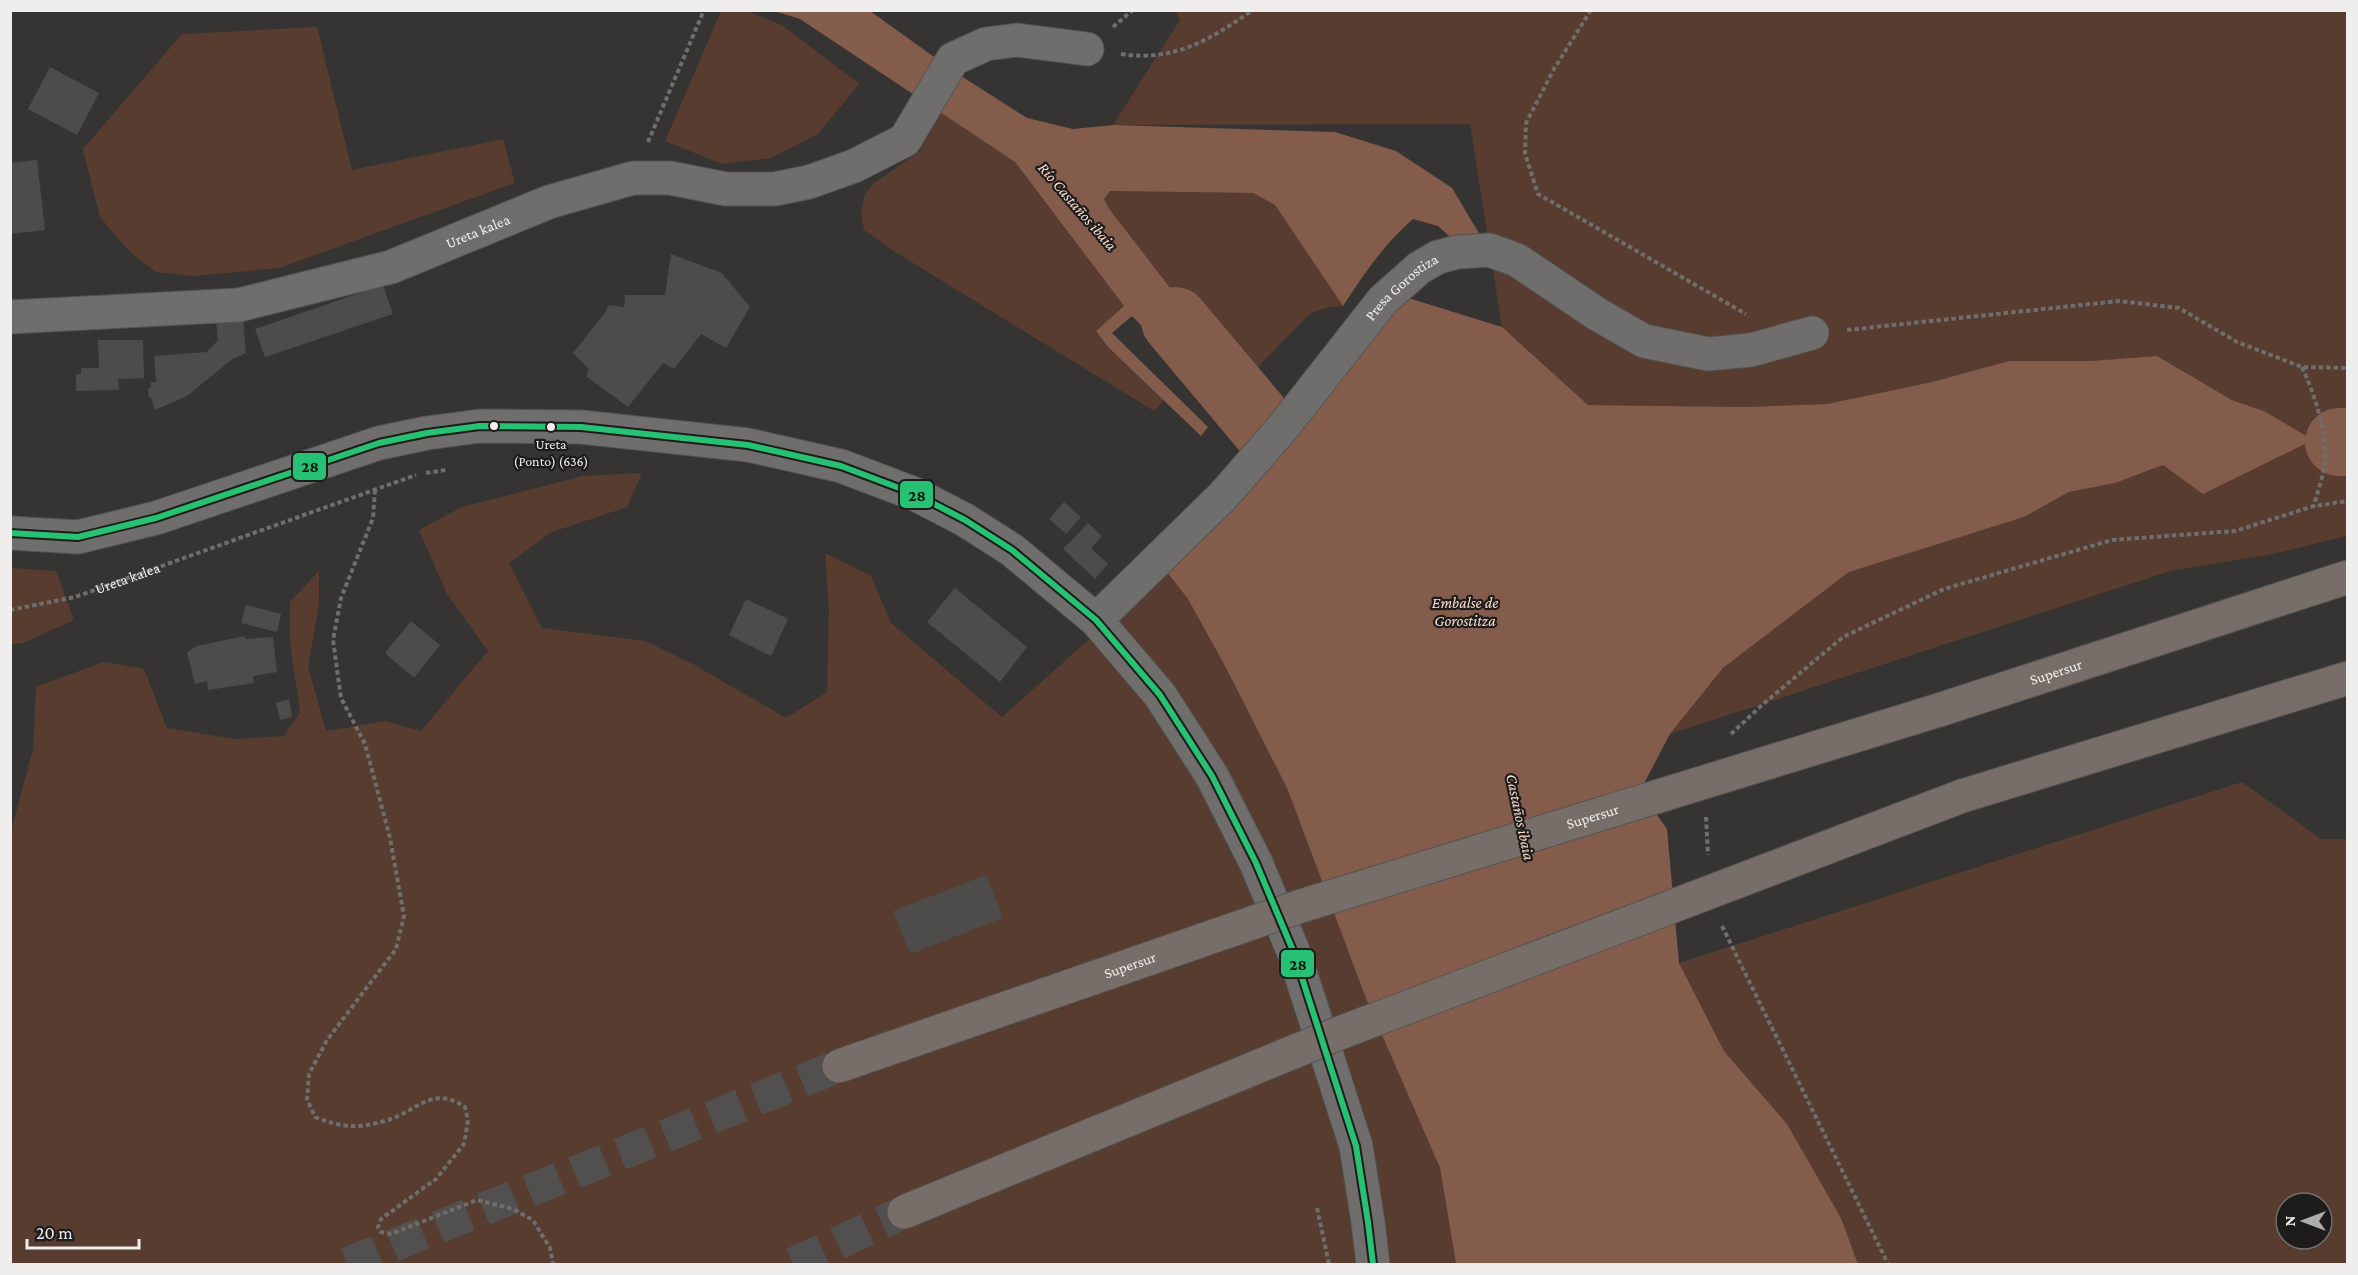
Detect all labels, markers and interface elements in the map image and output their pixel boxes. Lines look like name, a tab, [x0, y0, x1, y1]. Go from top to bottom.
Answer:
water label: Río Castaños ibaia	[1035, 159, 1121, 254]
street label: Ureta kalea	[444, 211, 512, 251]
street label: Presa Gorostiza	[1362, 251, 1441, 324]
unlabelled marker	[488, 420, 500, 432]
marker: Ureta (Ponto) (636)	[545, 421, 557, 433]
place label: Ureta (Ponto) (636)	[514, 436, 588, 470]
line badge: 28	[292, 452, 327, 481]
text: 28	[301, 458, 319, 475]
line badge: 28	[899, 480, 934, 509]
text: 28	[908, 487, 926, 504]
street label: Ureta kalea	[93, 559, 162, 597]
water label: Embalse de Gorostitza	[1432, 594, 1498, 629]
street label: Supersur	[2028, 656, 2085, 688]
water label: Castaños ibaia	[1503, 772, 1538, 862]
street label: Supersur	[1565, 801, 1621, 832]
street label: Supersur	[1102, 949, 1159, 982]
line badge: 28	[1280, 949, 1315, 978]
text: 28	[1289, 956, 1307, 973]
north arrow	[2274, 1191, 2334, 1251]
scale bar	[27, 1212, 140, 1250]
text: N	[2281, 1215, 2298, 1226]
text: 20 m	[36, 1223, 73, 1243]

